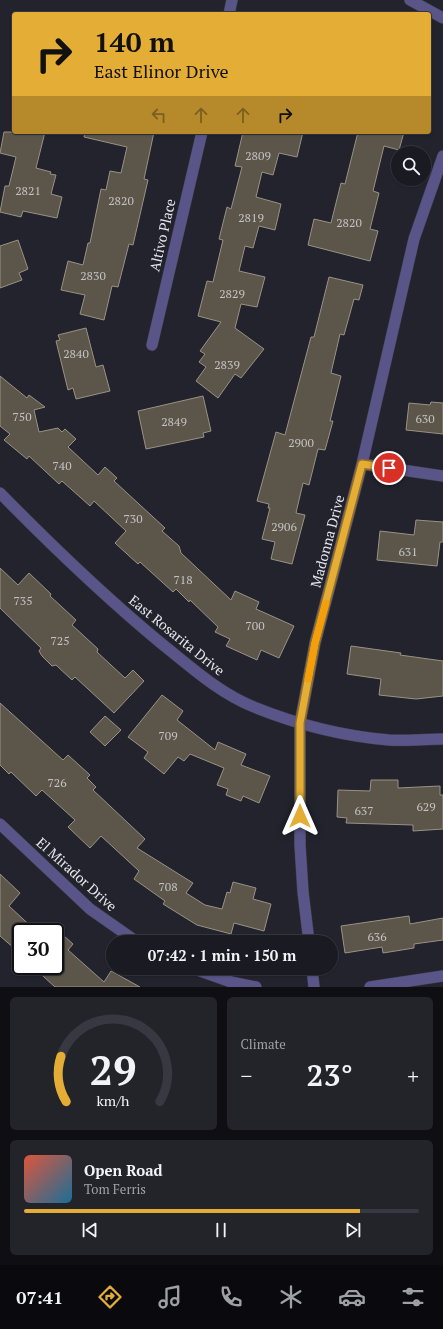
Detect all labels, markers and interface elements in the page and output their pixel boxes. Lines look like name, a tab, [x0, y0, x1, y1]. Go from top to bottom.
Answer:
text: 140 m	[94, 23, 175, 60]
icon: right	[28, 28, 80, 80]
text: East Elinor Drive	[94, 59, 229, 83]
icon: left	[148, 104, 170, 126]
icon: ahead	[190, 104, 212, 126]
icon: ahead	[232, 104, 254, 126]
icon: right	[274, 104, 296, 126]
map controls	[391, 146, 431, 186]
button: search	[391, 146, 431, 186]
house number: 2809	[245, 148, 271, 163]
house number: 2821	[15, 183, 41, 198]
house number: 2820	[108, 193, 134, 208]
street label: Altivo Place	[144, 197, 180, 273]
house number: 2819	[238, 210, 264, 225]
house number: 2820	[336, 215, 362, 230]
house number: 2830	[80, 268, 106, 283]
house number: 2829	[219, 286, 245, 301]
house number: 2840	[63, 346, 89, 361]
house number: 2839	[214, 357, 240, 372]
house number: 750	[12, 409, 32, 424]
house number: 630	[415, 411, 435, 426]
house number: 2849	[161, 414, 187, 429]
house number: 2900	[288, 435, 314, 450]
pin	[372, 451, 406, 485]
icon: arrive	[378, 457, 400, 479]
house number: 740	[52, 458, 72, 473]
street label: Madonna Drive	[306, 493, 348, 589]
house number: 730	[123, 511, 143, 526]
house number: 2906	[271, 519, 297, 534]
house number: 631	[398, 544, 418, 559]
house number: 718	[173, 572, 193, 587]
street label: East Rosarita Drive	[125, 590, 229, 680]
house number: 735	[13, 593, 33, 608]
house number: 700	[245, 618, 265, 633]
house number: 725	[50, 633, 70, 648]
house number: 709	[158, 728, 178, 743]
house number: 726	[47, 775, 67, 790]
position arrow	[279, 795, 321, 837]
house number: 629	[416, 799, 436, 814]
house number: 637	[354, 803, 374, 818]
street label: El Mirador Drive	[33, 833, 121, 915]
house number: 708	[158, 879, 178, 894]
speed limit sign: 30	[12, 923, 64, 975]
house number: 636	[367, 929, 387, 944]
text: 07:42 · 1 min · 150 m	[148, 945, 296, 965]
text: Climate	[241, 1035, 286, 1053]
text: 29	[90, 1041, 137, 1096]
text: 23°	[307, 1055, 353, 1095]
text: −	[241, 1061, 252, 1090]
text: +	[407, 1061, 419, 1090]
text: km/h	[97, 1090, 130, 1109]
text: Open Road	[84, 1160, 163, 1180]
text: Tom Ferris	[84, 1180, 146, 1198]
icon: previous	[79, 1219, 101, 1241]
icon: pause	[210, 1219, 232, 1241]
icon: next	[342, 1219, 364, 1241]
icon: directions	[96, 1283, 124, 1311]
icon: music	[156, 1283, 184, 1311]
icon: phone	[217, 1283, 245, 1311]
icon: climate	[277, 1283, 305, 1311]
icon: car	[338, 1283, 366, 1311]
icon: filters	[399, 1283, 427, 1311]
text: 07:41	[16, 1285, 63, 1309]

